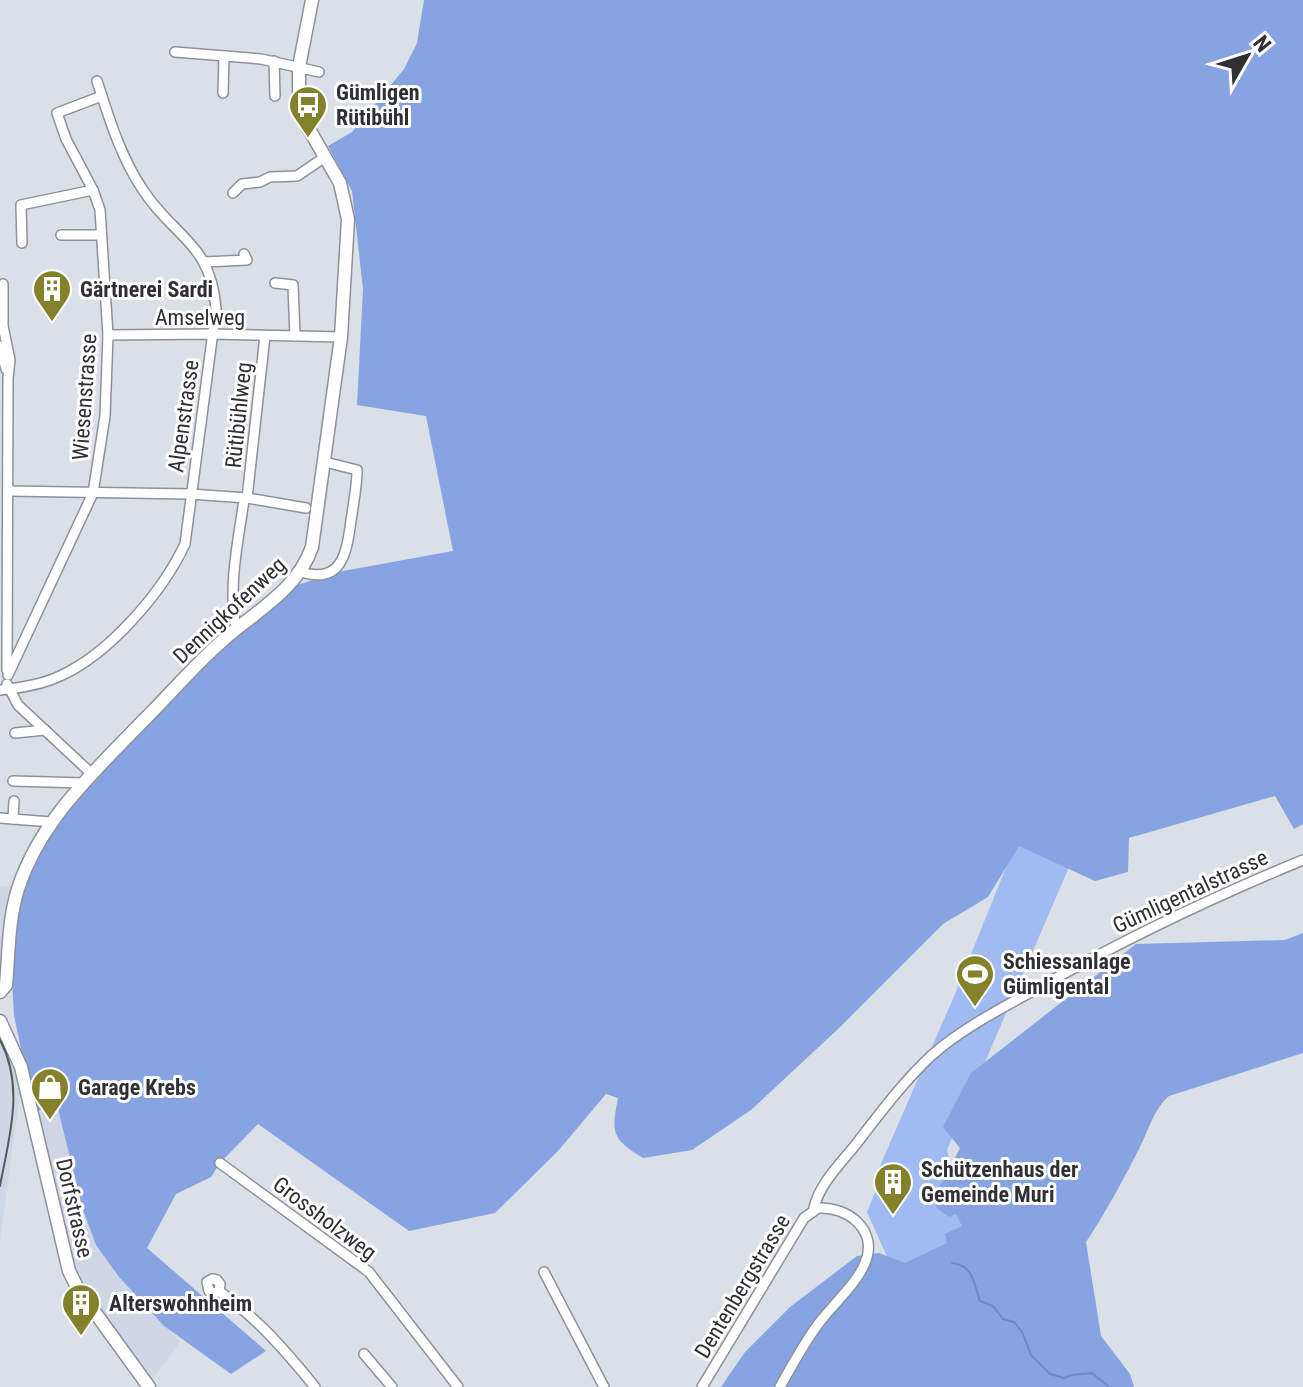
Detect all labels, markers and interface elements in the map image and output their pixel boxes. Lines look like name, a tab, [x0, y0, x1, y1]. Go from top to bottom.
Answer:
north arrow	[1207, 16, 1287, 96]
text: N	[1248, 31, 1276, 57]
place label: Gümligen Rütibühl	[336, 80, 420, 130]
bus stop icon: Gümligen Rütibühl	[287, 84, 329, 139]
building icon: Gärtnerei Sardi	[31, 268, 73, 323]
place label: Gärtnerei Sardi	[80, 277, 213, 302]
street label: Amselweg	[155, 305, 245, 330]
street label: Wiesenstrasse	[68, 333, 101, 461]
street label: Alpenstrasse	[163, 358, 204, 474]
street label: Rütibühlweg	[220, 361, 256, 469]
street label: Dennigkofenweg	[168, 552, 291, 669]
street label: Gümligentalstrasse	[1109, 845, 1272, 938]
place label: Schiessanlage Gümligental	[1003, 949, 1131, 999]
sports icon: Schiessanlage Gümligental	[954, 953, 996, 1008]
shop icon: Garage Krebs	[29, 1066, 71, 1121]
place label: Garage Krebs	[78, 1075, 196, 1100]
street label: Dorfstrasse	[51, 1156, 98, 1260]
place label: Schützenhaus der Gemeinde Muri	[921, 1157, 1078, 1207]
building icon: Schützenhaus der Gemeinde Muri	[872, 1161, 914, 1216]
street label: Grossholzweg	[268, 1172, 381, 1265]
street label: Dentenbergstrasse	[690, 1210, 795, 1363]
building icon: Alterswohnheim	[60, 1282, 102, 1337]
place label: Alterswohnheim	[109, 1291, 252, 1316]

